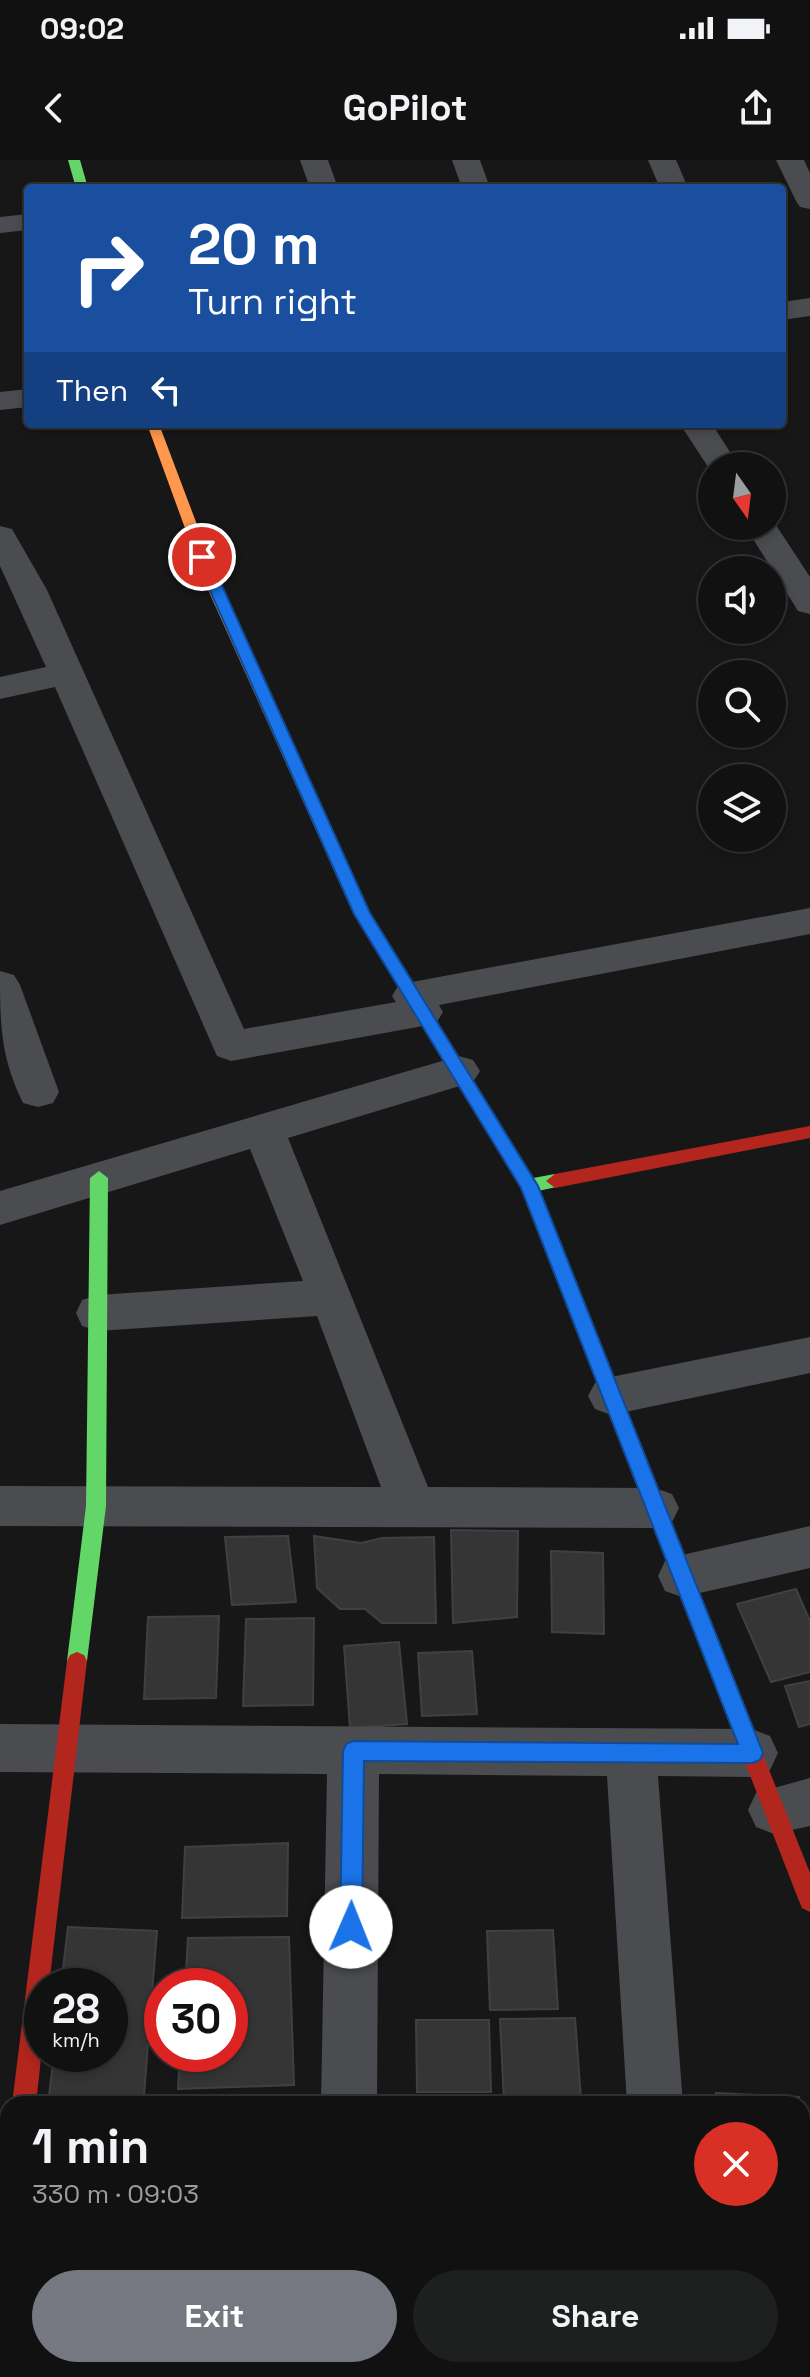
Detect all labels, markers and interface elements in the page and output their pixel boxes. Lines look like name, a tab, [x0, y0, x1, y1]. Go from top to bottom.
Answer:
text: 09:02	[40, 9, 124, 48]
text: GoPilot	[343, 85, 467, 131]
icon: back	[32, 86, 76, 130]
icon: share	[734, 86, 778, 130]
text: 20 m	[188, 209, 320, 280]
icon: right	[56, 216, 160, 320]
text: Turn right	[188, 279, 357, 325]
icon: left	[144, 368, 188, 412]
text: Then	[56, 371, 128, 410]
north arrow	[698, 452, 786, 540]
map controls	[698, 452, 786, 852]
pin	[168, 523, 236, 591]
icon: arrive	[180, 535, 224, 579]
button: sound	[698, 556, 786, 644]
button: search	[698, 660, 786, 748]
button: layers	[698, 764, 786, 852]
position arrow	[309, 1885, 393, 1969]
speed limit sign: 30	[144, 1968, 248, 2072]
text: 28	[52, 1984, 100, 2035]
text: km/h	[52, 2027, 100, 2053]
text: 1 min	[32, 2116, 149, 2177]
button: close	[694, 2122, 778, 2206]
text: 330 m · 09:03	[32, 2177, 199, 2211]
button: Exit	[32, 2270, 397, 2362]
button: Share	[413, 2270, 778, 2362]

